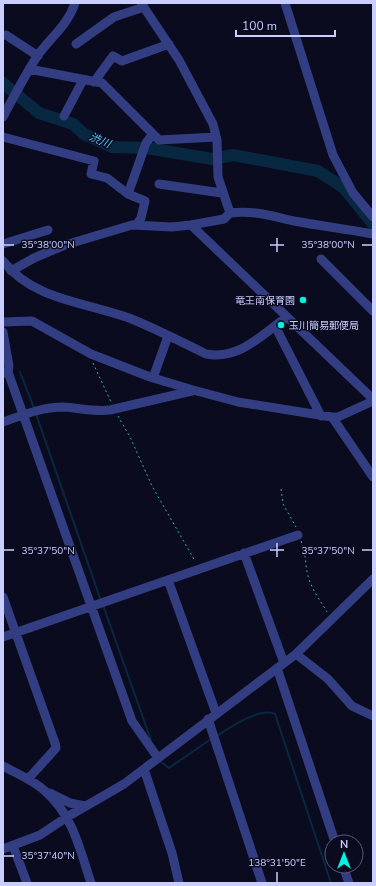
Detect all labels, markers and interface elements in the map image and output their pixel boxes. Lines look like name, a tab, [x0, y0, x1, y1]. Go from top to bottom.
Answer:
scale bar	[236, 12, 335, 38]
text: 100 m	[242, 18, 277, 34]
water label: 渋川	[87, 129, 114, 152]
text: 35°38'00"N	[21, 238, 75, 252]
text: 35°38'00"N	[301, 238, 355, 252]
place label: 竜王南保育園	[235, 294, 295, 308]
marker: 竜王南保育園	[298, 295, 308, 305]
place label: 玉川簡易郵便局	[289, 319, 359, 333]
marker: 玉川簡易郵便局	[276, 320, 286, 330]
text: 35°37'50"N	[21, 544, 75, 558]
text: 35°37'50"N	[301, 544, 355, 558]
north arrow	[324, 834, 364, 874]
text: N	[340, 837, 348, 852]
text: 35°37'40"N	[21, 849, 75, 863]
text: 138°31'50"E	[248, 856, 306, 870]

